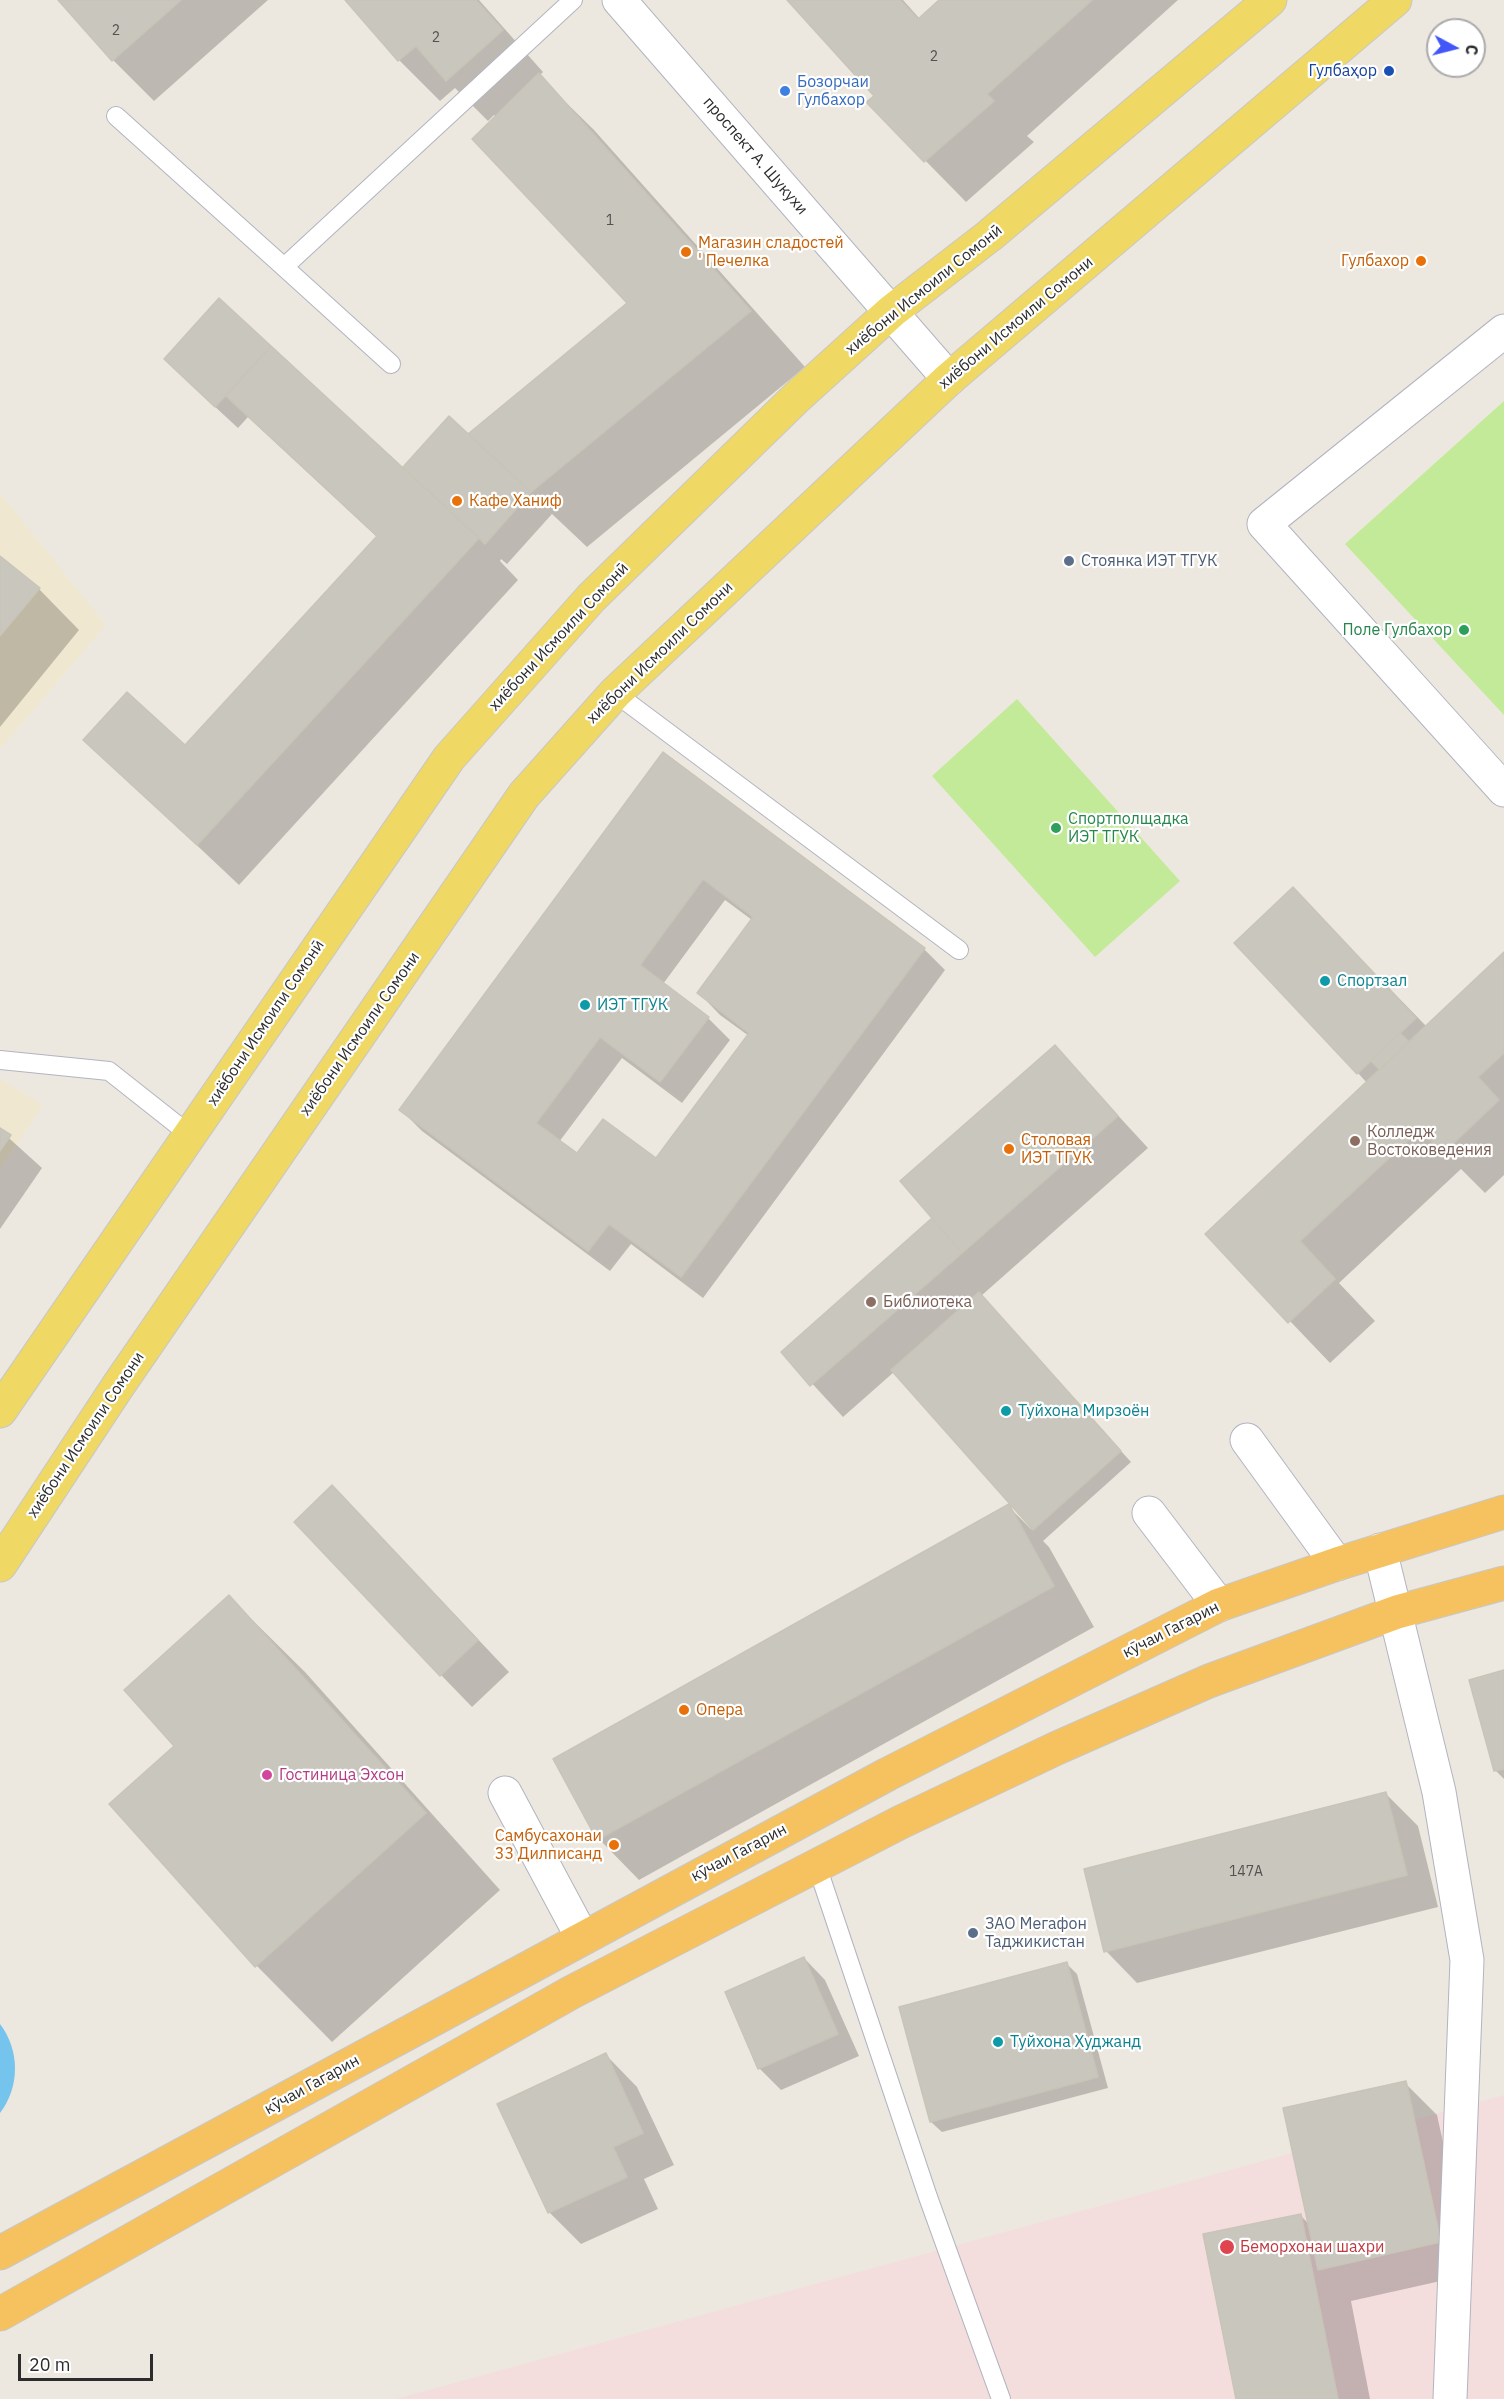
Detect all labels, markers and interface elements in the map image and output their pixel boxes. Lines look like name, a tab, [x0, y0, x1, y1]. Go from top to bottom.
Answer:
north arrow	[1426, 18, 1486, 78]
house number: 2	[112, 23, 120, 39]
house number: 2	[432, 30, 440, 46]
text: С	[1461, 44, 1482, 56]
house number: 2	[930, 49, 938, 65]
place label: Гулбаҳор	[1309, 61, 1377, 81]
marker: Гулбаҳор	[1382, 64, 1396, 78]
place label: Бозорчаи Гулбахор	[797, 72, 869, 110]
marker: Бозорчаи Гулбахор	[778, 84, 792, 98]
street label: проспект А. Шукухи	[699, 93, 811, 219]
house number: 1	[606, 213, 614, 229]
street label: хиёбони Исмоили Сомонӣ	[842, 221, 1006, 359]
place label: Магазин сладостей ' Печелка	[698, 233, 844, 271]
marker: Магазин сладостей ' Печелка	[679, 245, 693, 259]
place label: Гулбахор	[1341, 251, 1409, 271]
street label: хиёбони Исмоили Сомони	[935, 253, 1097, 393]
marker: Гулбахор	[1414, 254, 1428, 268]
place label: Кафе Ханиф	[469, 491, 562, 511]
marker: Кафе Ханиф	[450, 494, 464, 508]
place label: Стоянка ИЭТ ТГУК	[1081, 551, 1218, 571]
marker: Стоянка ИЭТ ТГУК	[1062, 554, 1076, 568]
street label: хиёбони Исмоили Сомонӣ	[485, 559, 633, 715]
street label: хиёбони Исмоили Сомони	[583, 578, 737, 728]
place label: Поле Гулбахор	[1342, 620, 1452, 640]
marker: Поле Гулбахор	[1457, 623, 1471, 637]
place label: Спортполщадка ИЭТ ТГУК	[1068, 809, 1189, 847]
marker: Спортполщадка ИЭТ ТГУК	[1049, 821, 1063, 835]
street label: хиёбони Исмоили Сомонӣ	[203, 936, 329, 1110]
street label: хиёбони Исмоили Сомони	[296, 948, 424, 1120]
place label: Спортзал	[1337, 971, 1407, 991]
marker: Спортзал	[1318, 974, 1332, 988]
place label: ИЭТ ТГУК	[597, 995, 668, 1015]
marker: ИЭТ ТГУК	[578, 998, 592, 1012]
place label: Колледж Востоковедения	[1367, 1122, 1492, 1160]
place label: Столовая ИЭТ ТГУК	[1021, 1130, 1092, 1168]
marker: Колледж Востоковедения	[1348, 1134, 1362, 1148]
marker: Столовая ИЭТ ТГУК	[1002, 1142, 1016, 1156]
place label: Библиотека	[883, 1292, 972, 1312]
marker: Библиотека	[864, 1295, 878, 1309]
street label: хиёбони Исмоили Сомони	[23, 1348, 149, 1522]
place label: Туйхона Мирзоён	[1018, 1401, 1149, 1421]
marker: Туйхона Мирзоён	[999, 1404, 1013, 1418]
street label: кӯчаи Гагарин	[1120, 1597, 1222, 1663]
place label: Опера	[696, 1700, 743, 1720]
marker: Опера	[677, 1703, 691, 1717]
place label: Гостиница Эхсон	[279, 1765, 404, 1785]
marker: Гостиница Эхсон	[260, 1768, 274, 1782]
street label: кӯчаи Гагарин	[688, 1820, 790, 1886]
place label: Самбусахонаи 33 Дилписанд	[495, 1826, 602, 1864]
marker: Самбусахонаи 33 Дилписанд	[607, 1838, 621, 1852]
house number: 147А	[1229, 1864, 1263, 1880]
place label: ЗАО Мегафон Таджикистан	[985, 1914, 1087, 1952]
marker: ЗАО Мегафон Таджикистан	[966, 1926, 980, 1940]
place label: Туйхона Худжанд	[1010, 2032, 1141, 2052]
marker: Туйхона Худжанд	[991, 2035, 1005, 2049]
street label: кӯчаи Гагарин	[261, 2051, 363, 2119]
place label: Беморхонаи шахри	[1240, 2237, 1384, 2257]
marker: Беморхонаи шахри	[1218, 2238, 1236, 2256]
scale bar	[21, 2342, 156, 2380]
text: 20 m	[29, 2353, 71, 2376]

